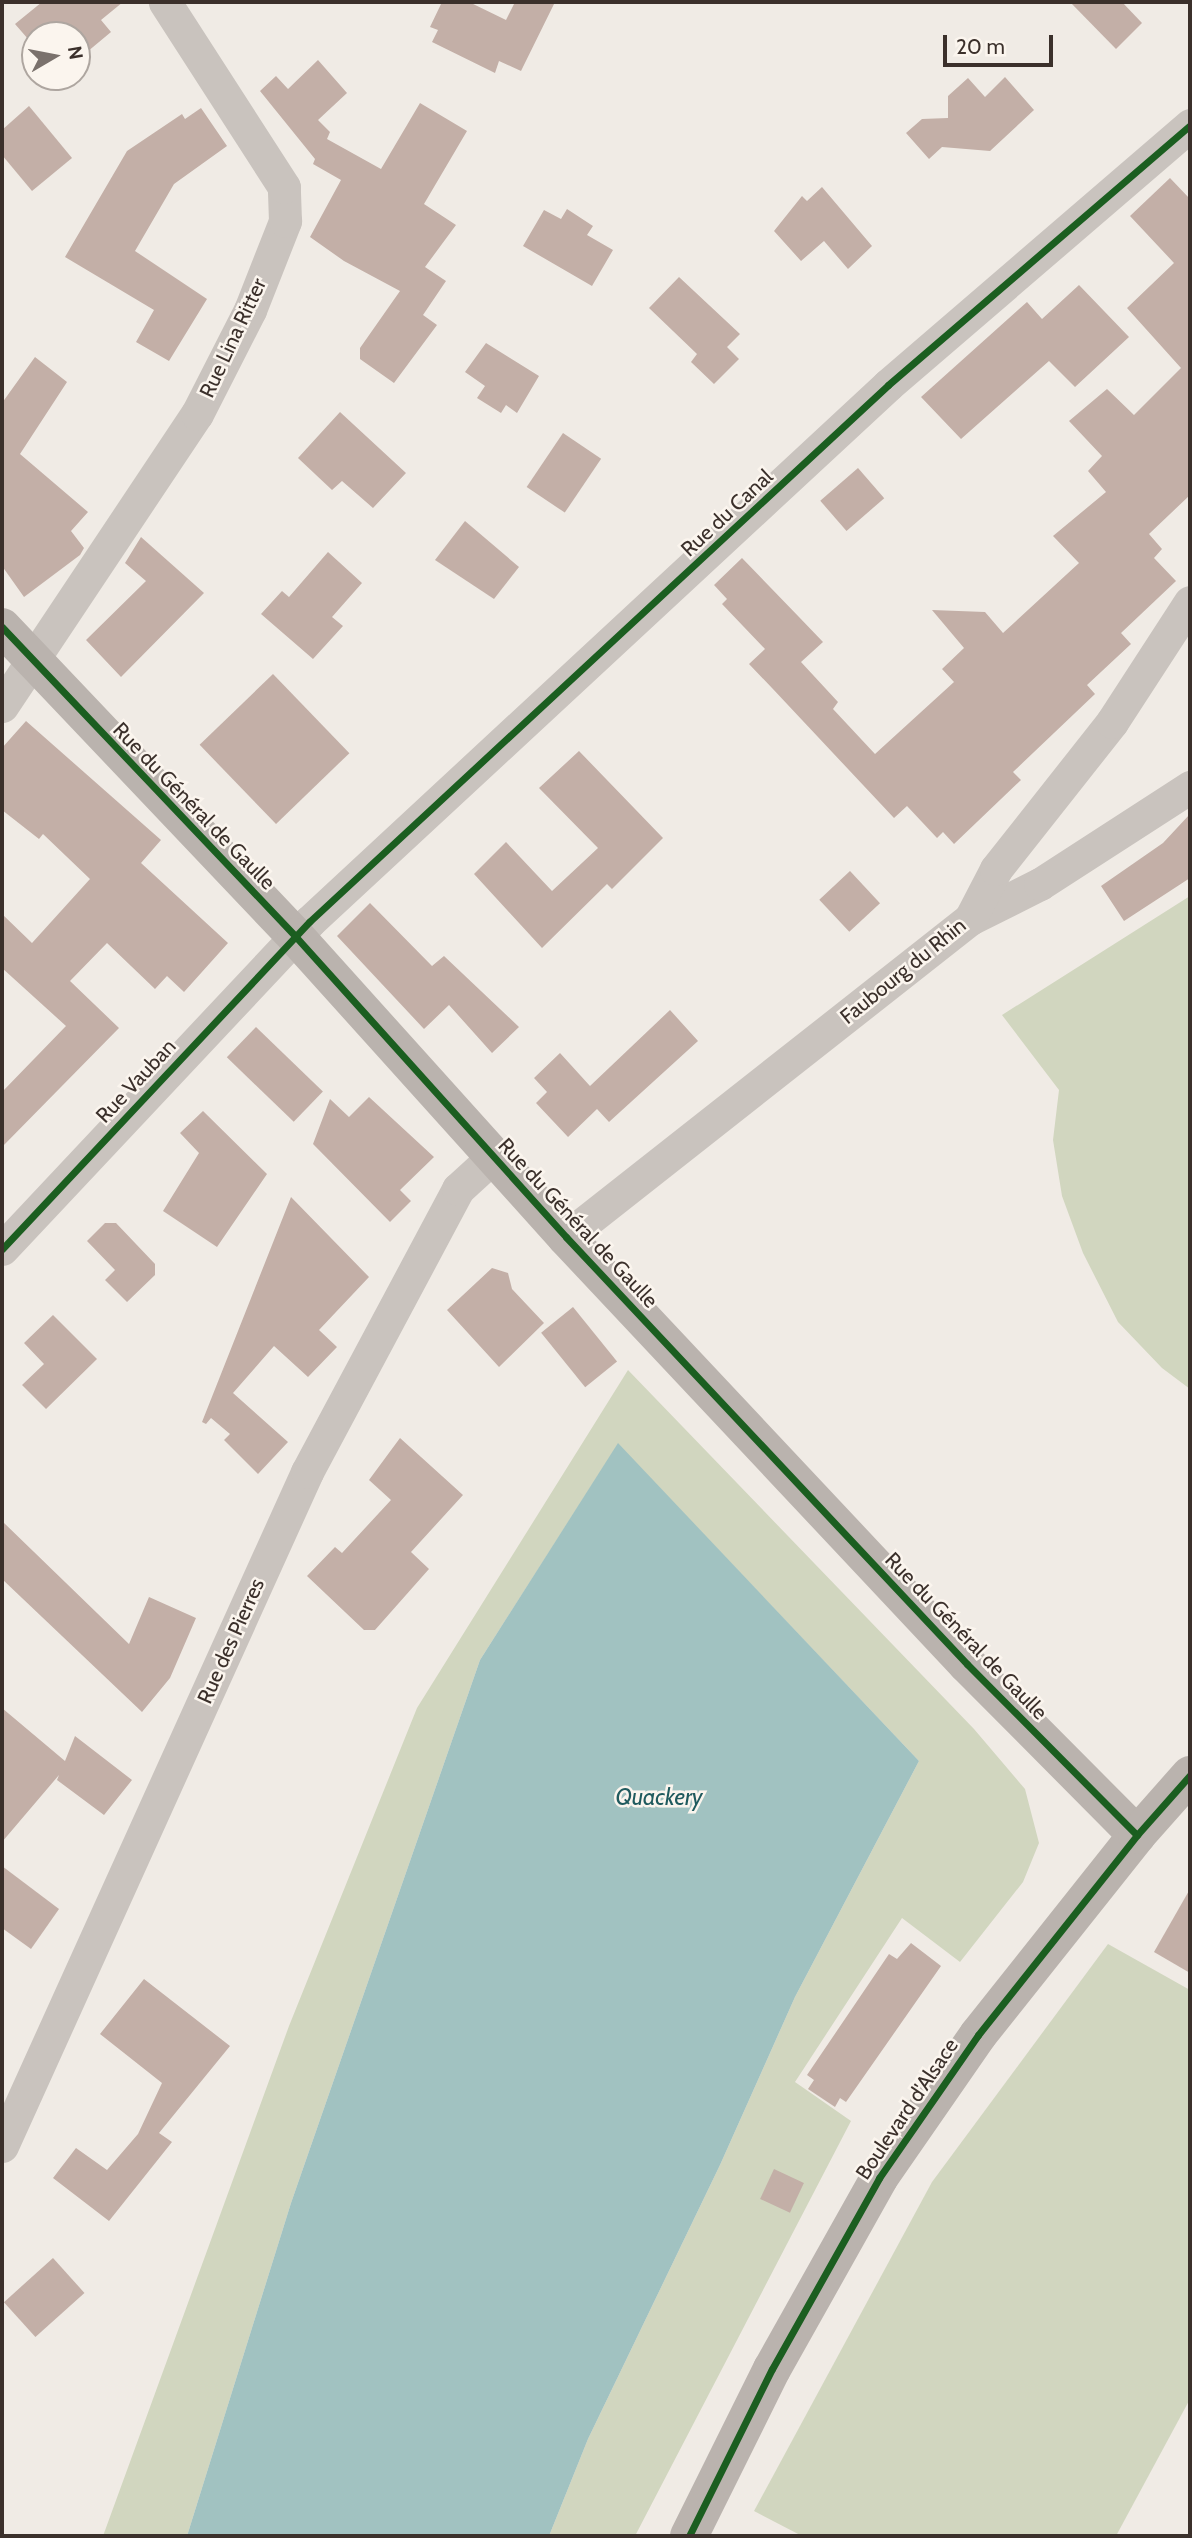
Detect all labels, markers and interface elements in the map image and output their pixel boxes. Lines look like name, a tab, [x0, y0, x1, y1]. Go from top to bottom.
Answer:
north arrow	[21, 21, 91, 91]
scale bar	[947, 21, 1057, 65]
text: 20 m	[956, 34, 1005, 59]
text: N	[63, 44, 88, 61]
street label: Rue Lina Ritter	[194, 274, 272, 402]
street label: Rue du Canal	[676, 464, 778, 562]
street label: Rue du Général de Gaulle	[108, 717, 280, 895]
street label: Faubourg du Rhin	[835, 913, 971, 1029]
street label: Rue Vauban	[91, 1034, 181, 1128]
street label: Rue du Général de Gaulle	[493, 1133, 663, 1313]
street label: Rue du Général de Gaulle	[880, 1547, 1052, 1725]
street label: Rue des Pierres	[192, 1575, 270, 1707]
water label: Quackery	[615, 1783, 703, 1811]
street label: Boulevard d'Alsace	[851, 2034, 963, 2184]

